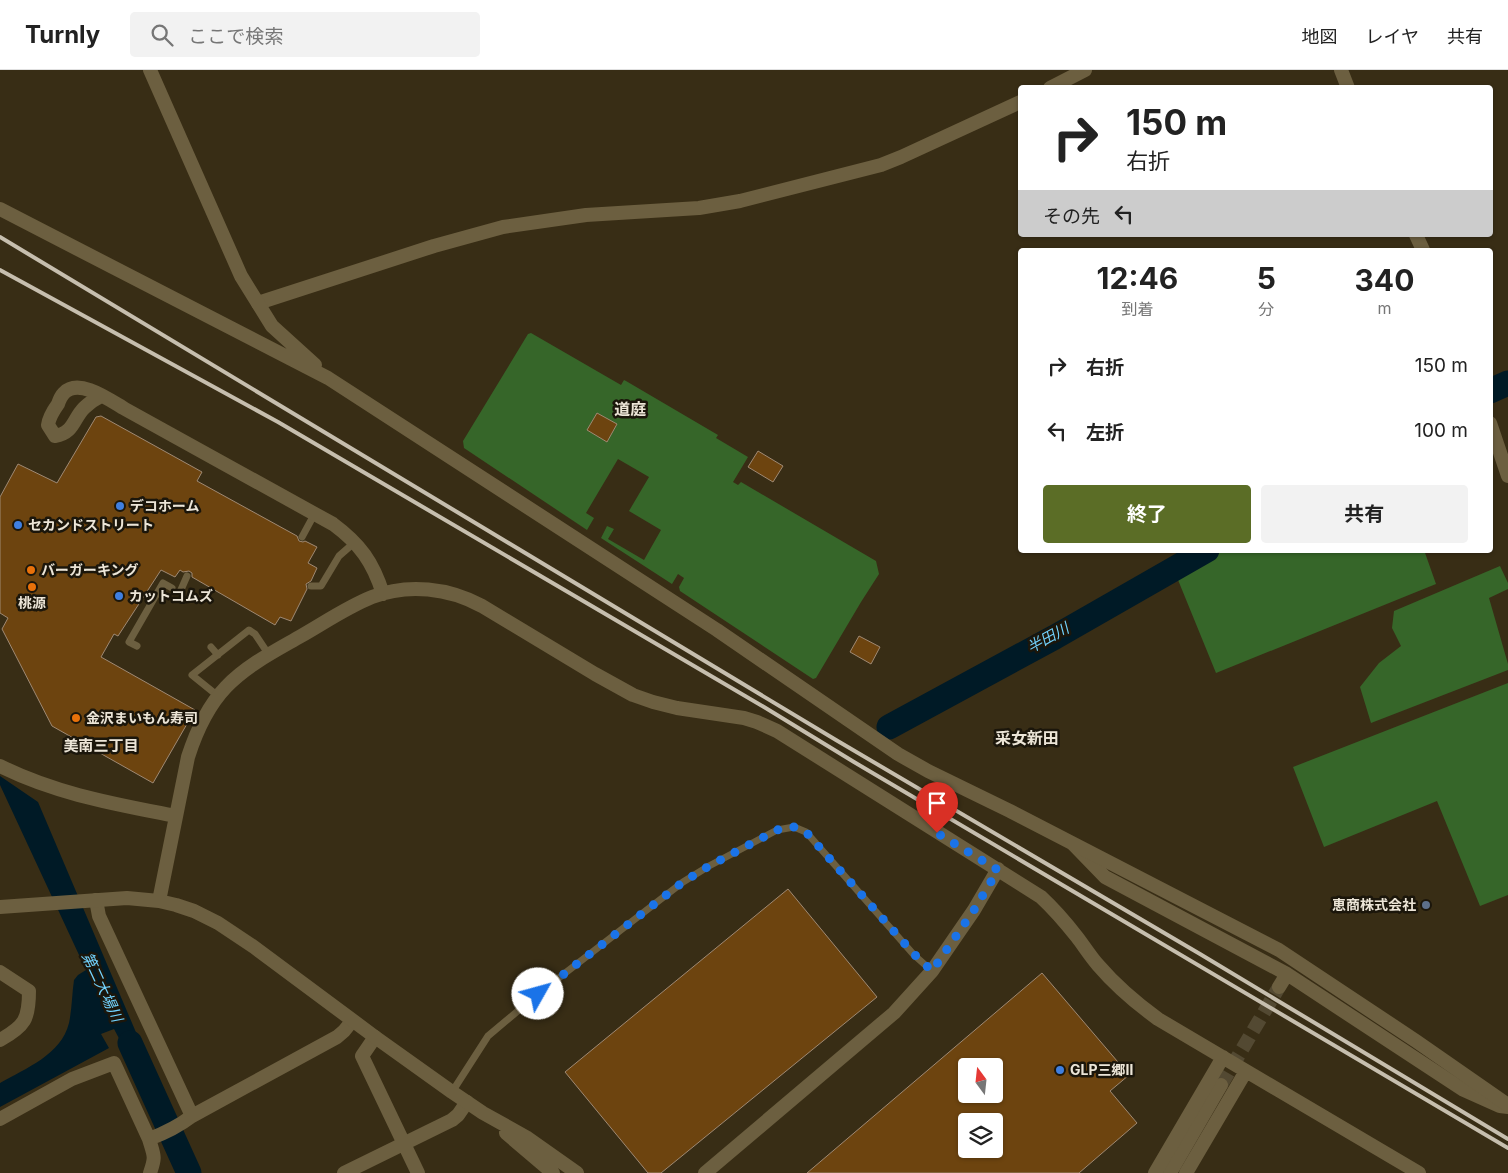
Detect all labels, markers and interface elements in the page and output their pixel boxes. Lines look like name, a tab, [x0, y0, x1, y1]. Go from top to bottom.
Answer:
search box	[130, 12, 480, 57]
text: Turnly	[25, 20, 100, 49]
icon: search	[148, 21, 176, 49]
text: ここで検索	[188, 25, 283, 48]
text: 地図	[1302, 26, 1338, 47]
text: レイヤ	[1366, 26, 1419, 47]
text: 共有	[1447, 26, 1483, 47]
text: 150 m	[1126, 101, 1227, 143]
icon: right	[1043, 105, 1108, 170]
text: 右折	[1126, 148, 1170, 174]
icon: left	[1110, 200, 1138, 228]
text: その先	[1043, 205, 1100, 228]
text: 12:46	[1097, 260, 1178, 296]
text: 5	[1257, 260, 1276, 296]
text: 340	[1355, 262, 1414, 298]
text: m	[1377, 298, 1391, 318]
text: 到着	[1121, 299, 1153, 319]
text: 分	[1258, 299, 1274, 319]
icon: right	[1043, 352, 1071, 380]
text: 150 m	[1415, 354, 1468, 377]
text: 右折	[1086, 356, 1124, 379]
district label: 道庭	[614, 399, 646, 419]
icon: left	[1043, 417, 1071, 445]
text: 100 m	[1414, 419, 1468, 442]
text: 左折	[1086, 421, 1124, 444]
button: 終了	[1043, 485, 1251, 543]
button: 共有	[1261, 485, 1468, 543]
place label: デコホーム	[130, 497, 200, 514]
marker: デコホーム	[114, 500, 126, 512]
place label: セカンドストリート	[28, 516, 154, 533]
marker: セカンドストリート	[12, 519, 24, 531]
place label: バーガーキング	[41, 561, 139, 578]
marker: バーガーキング	[25, 564, 37, 576]
marker: 桃源	[26, 581, 38, 593]
place label: カットコムズ	[129, 587, 213, 604]
marker: カットコムズ	[113, 590, 125, 602]
place label: 桃源	[18, 594, 46, 611]
water label: 半田川	[1023, 617, 1074, 657]
place label: 金沢まいもん寿司	[86, 709, 198, 726]
marker: 金沢まいもん寿司	[70, 712, 82, 724]
district label: 采女新田	[995, 728, 1059, 748]
district label: 美南三丁目	[63, 736, 139, 755]
pin	[916, 782, 958, 833]
icon: arrive	[923, 789, 951, 817]
place label: 恵商株式会社	[1332, 896, 1416, 913]
marker: 恵商株式会社	[1420, 899, 1432, 911]
water label: 第二大場川	[78, 949, 128, 1027]
position arrow	[511, 967, 563, 1019]
north arrow	[958, 1058, 1002, 1102]
map controls	[958, 1058, 1003, 1158]
place label: GLP三郷Ⅱ	[1070, 1061, 1133, 1078]
marker: GLP三郷Ⅱ	[1054, 1064, 1066, 1076]
button: layers	[958, 1113, 1003, 1158]

